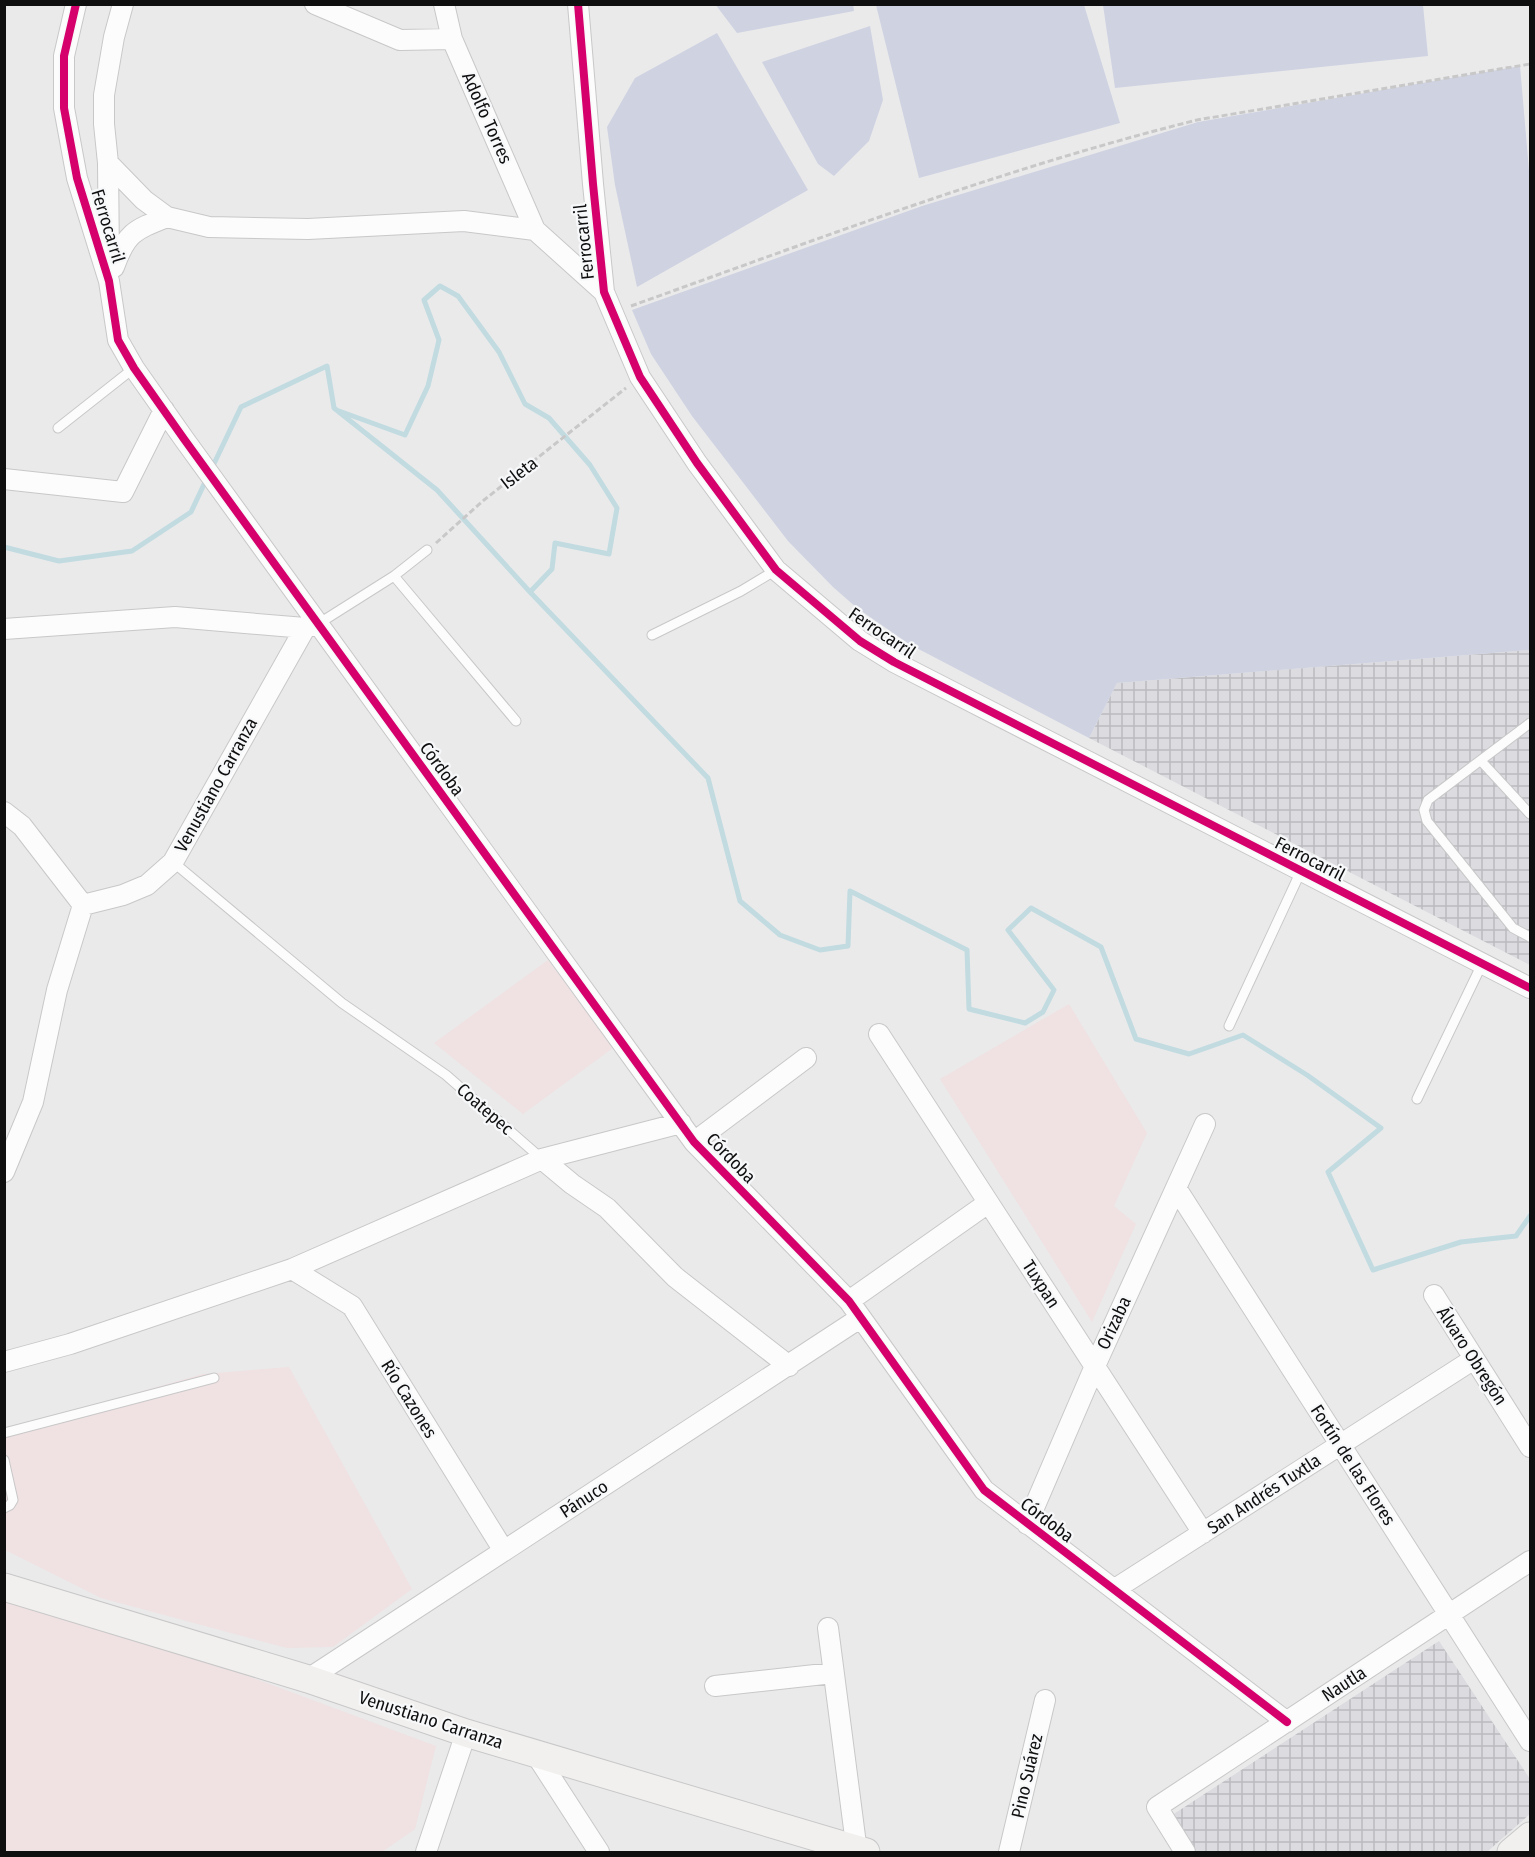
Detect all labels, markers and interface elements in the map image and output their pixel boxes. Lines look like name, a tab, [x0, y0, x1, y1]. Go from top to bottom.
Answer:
street label: Adolfo Torres	[457, 69, 517, 167]
street label: Ferrocarril	[86, 187, 130, 266]
street label: Ferrocarril	[569, 203, 599, 281]
street label: Isleta	[496, 452, 542, 494]
street label: Ferrocarril	[844, 603, 920, 663]
street label: Venustiano Carranza	[170, 714, 262, 856]
street label: Córdoba	[415, 738, 469, 800]
street label: Ferrocarril	[1271, 832, 1349, 886]
street label: Coatepec	[452, 1079, 518, 1140]
street label: Córdoba	[702, 1128, 760, 1188]
street label: Tuxpan	[1017, 1256, 1065, 1312]
street label: Orizaba	[1092, 1293, 1136, 1353]
street label: Álvaro Obregón	[1432, 1302, 1513, 1409]
street label: Río Cazones	[376, 1356, 442, 1443]
street label: Fortín de las Flores	[1306, 1401, 1400, 1530]
street label: San Andrés Tuxtla	[1203, 1449, 1325, 1539]
street label: Pánuco	[556, 1475, 612, 1523]
street label: Córdoba	[1016, 1493, 1078, 1547]
street label: Nautla	[1318, 1662, 1370, 1706]
street label: Venustiano Carranza	[356, 1686, 506, 1754]
street label: Pino Suárez	[1007, 1732, 1047, 1820]

